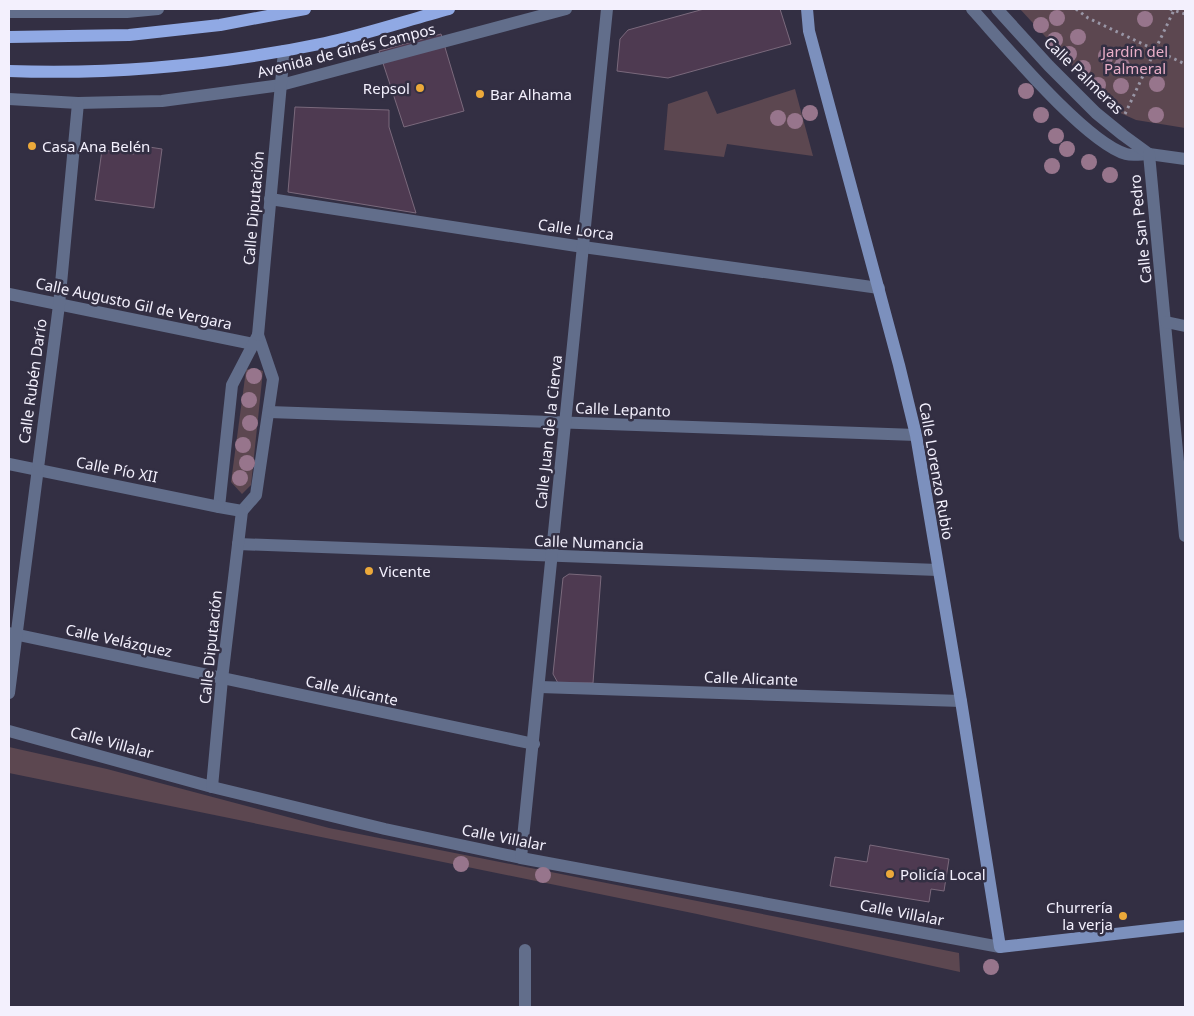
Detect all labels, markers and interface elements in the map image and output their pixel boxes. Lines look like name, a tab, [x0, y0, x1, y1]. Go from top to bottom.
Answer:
street label: Avenida de Ginés Campos	[255, 18, 437, 82]
street label: Calle Palmeras	[1040, 32, 1128, 118]
park label: Jardín del Palmeral	[1100, 41, 1168, 78]
place label: Repsol	[363, 78, 410, 98]
marker: Repsol	[414, 82, 426, 94]
place label: Bar Alhama	[490, 84, 572, 104]
marker: Bar Alhama	[474, 88, 486, 100]
place label: Casa Ana Belén	[42, 136, 150, 156]
marker: Casa Ana Belén	[26, 140, 38, 152]
street label: Calle Diputación	[238, 150, 268, 266]
street label: Calle San Pedro	[1124, 173, 1156, 285]
street label: Calle Lorca	[537, 214, 615, 244]
street label: Calle Augusto Gil de Vergara	[34, 272, 234, 334]
street label: Calle Rubén Darío	[13, 317, 51, 445]
street label: Calle Juan de la Cierva	[530, 354, 566, 510]
street label: Calle Lepanto	[575, 397, 671, 421]
street label: Calle Lorenzo Rubio	[915, 401, 959, 541]
street label: Calle Pío XII	[74, 451, 160, 487]
street label: Calle Numancia	[534, 530, 644, 554]
place label: Vicente	[379, 561, 431, 581]
marker: Vicente	[363, 565, 375, 577]
street label: Calle Diputación	[194, 589, 226, 705]
street label: Calle Velázquez	[64, 619, 174, 661]
street label: Calle Alicante	[704, 666, 798, 690]
street label: Calle Alicante	[304, 670, 400, 710]
street label: Calle Villalar	[68, 721, 156, 763]
street label: Calle Villalar	[460, 819, 548, 855]
place label: Policía Local	[900, 864, 986, 884]
marker: Policía Local	[884, 868, 896, 880]
street label: Calle Villalar	[858, 894, 946, 930]
place label: Churrería la verja	[1046, 897, 1113, 934]
marker: Churrería la verja	[1117, 910, 1129, 922]

